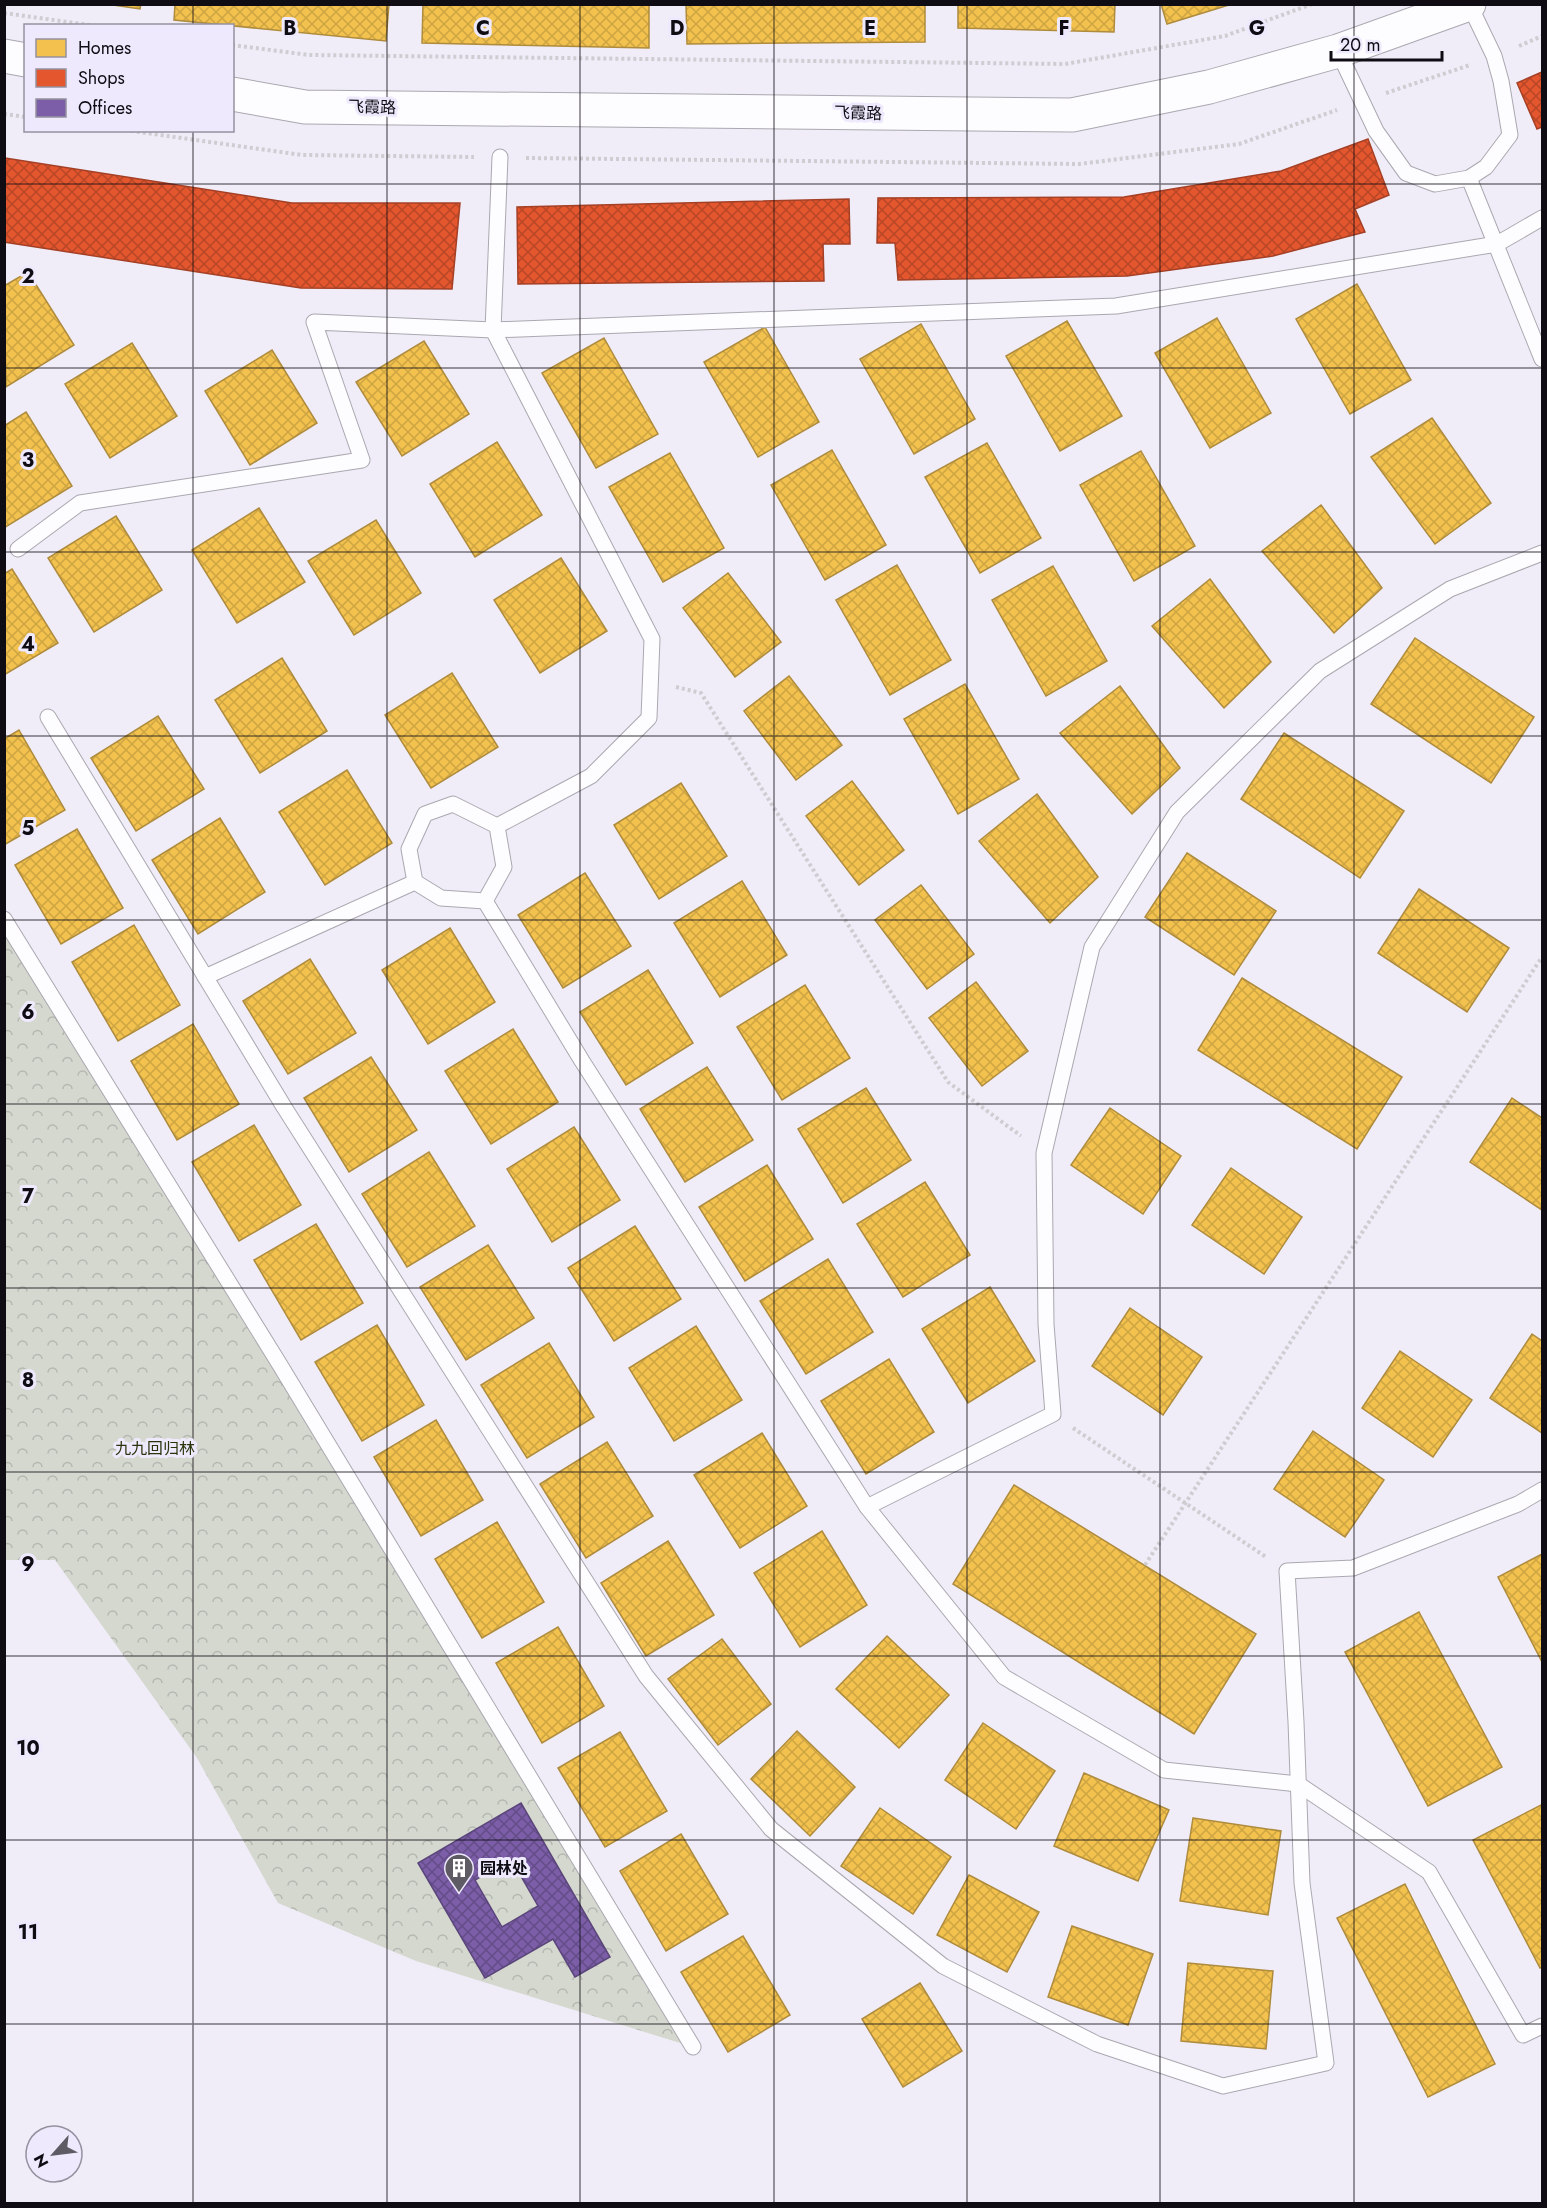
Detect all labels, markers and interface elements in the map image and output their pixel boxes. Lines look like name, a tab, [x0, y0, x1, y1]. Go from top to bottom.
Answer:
text: B	[283, 14, 297, 43]
text: C	[476, 14, 490, 43]
text: D	[670, 14, 684, 43]
text: E	[864, 14, 876, 43]
text: F	[1058, 14, 1070, 43]
text: G	[1249, 14, 1265, 43]
legend	[24, 24, 234, 132]
scale bar	[1331, 24, 1442, 62]
text: 20 m	[1340, 32, 1380, 58]
text: Homes	[78, 35, 131, 61]
text: Shops	[78, 65, 125, 91]
text: Offices	[78, 95, 132, 121]
street label: 飞霞路	[348, 95, 396, 119]
street label: 飞霞路	[834, 101, 882, 125]
text: 2	[21, 262, 35, 291]
text: 3	[22, 446, 34, 475]
text: 4	[21, 630, 35, 659]
text: 5	[22, 814, 35, 843]
text: 6	[21, 998, 35, 1027]
text: 7	[22, 1182, 35, 1211]
text: 8	[22, 1366, 34, 1395]
park label: 九九回归林	[115, 1437, 195, 1460]
text: 9	[21, 1550, 35, 1579]
text: 10	[16, 1734, 40, 1763]
building icon: 园林处	[443, 1852, 475, 1894]
place label: 园林处	[480, 1857, 528, 1880]
text: 11	[18, 1918, 38, 1947]
north arrow	[24, 2124, 84, 2184]
text: N	[28, 2150, 54, 2172]

